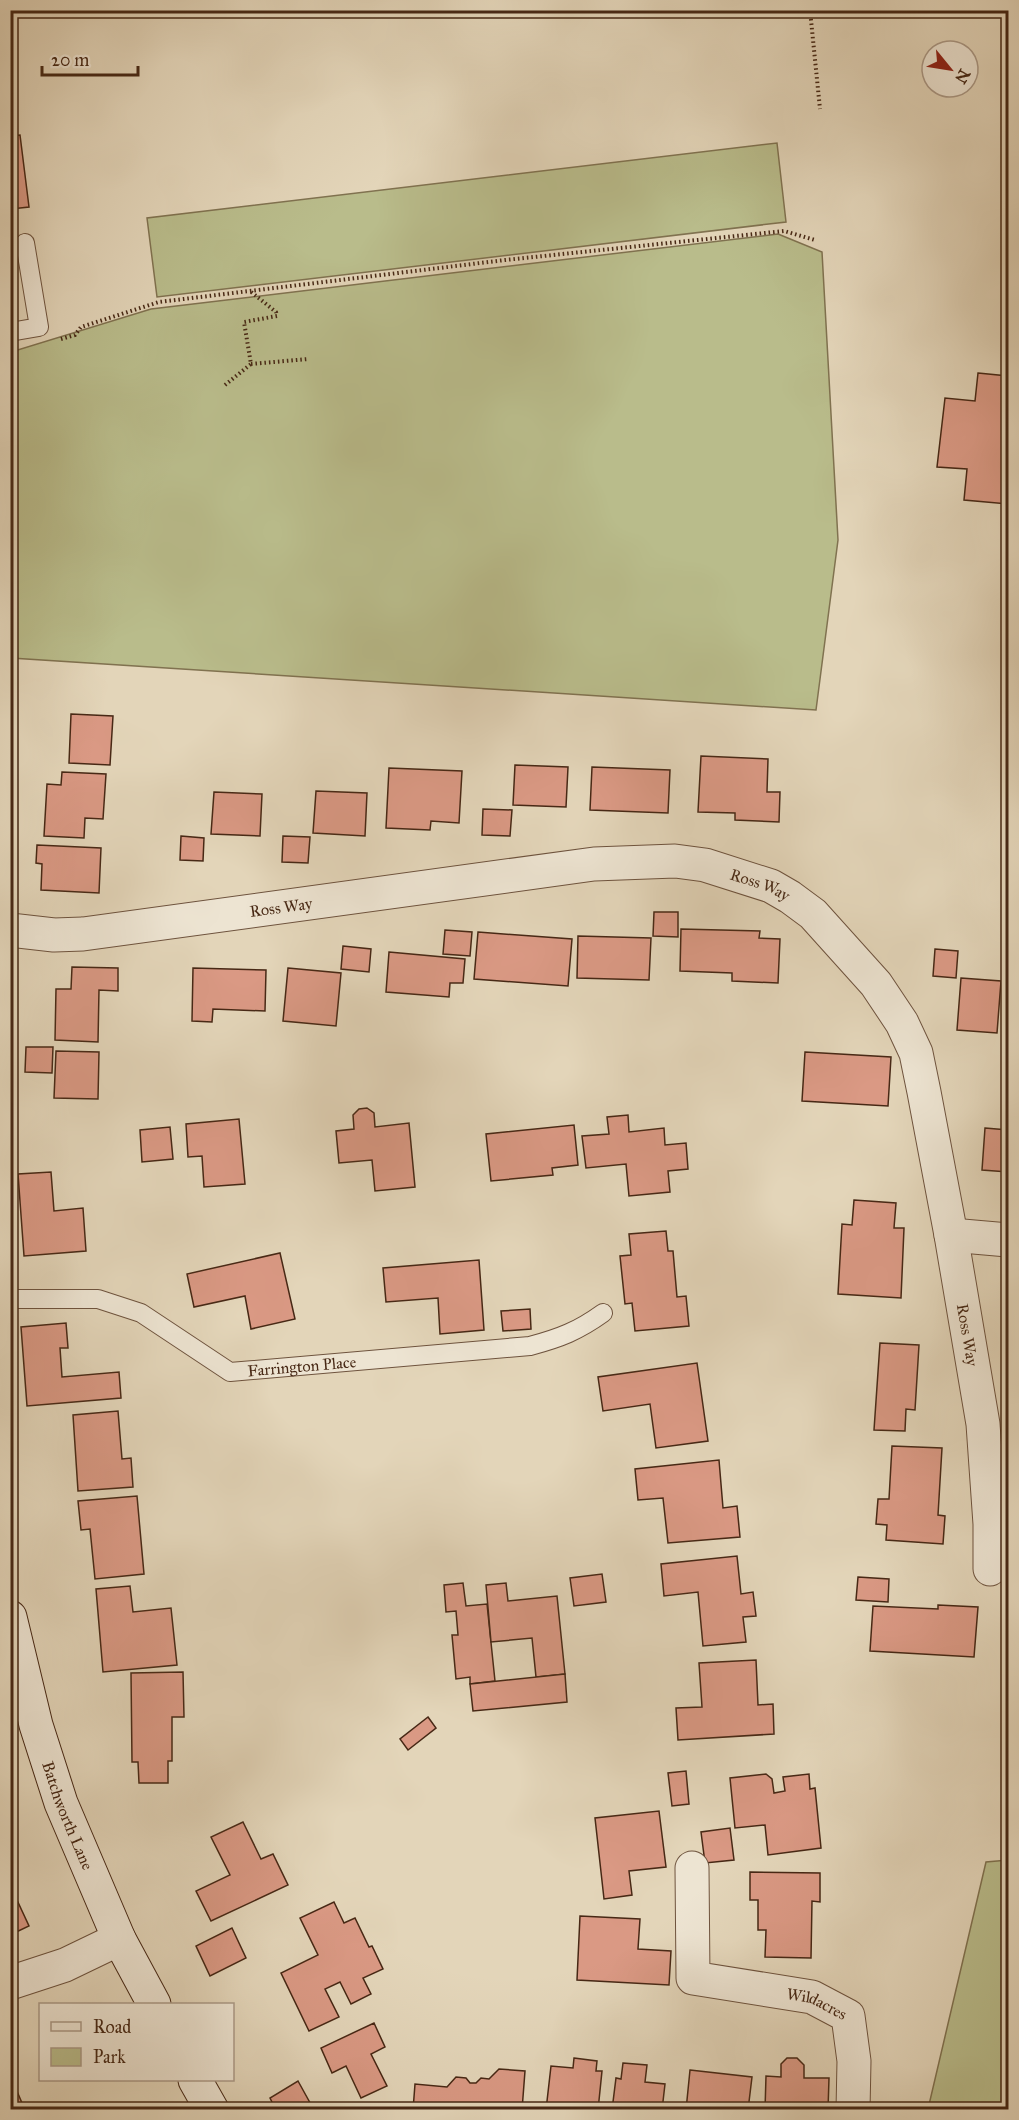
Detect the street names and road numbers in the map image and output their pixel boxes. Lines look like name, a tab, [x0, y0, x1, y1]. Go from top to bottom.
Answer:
street label: Ross Way	[728, 865, 794, 905]
street label: Ross Way	[248, 894, 314, 921]
street label: Ross Way	[953, 1302, 982, 1368]
street label: Farrington Place	[247, 1352, 357, 1380]
street label: Batchworth Lane	[38, 1759, 97, 1873]
street label: Wildacres	[785, 1984, 850, 2024]

